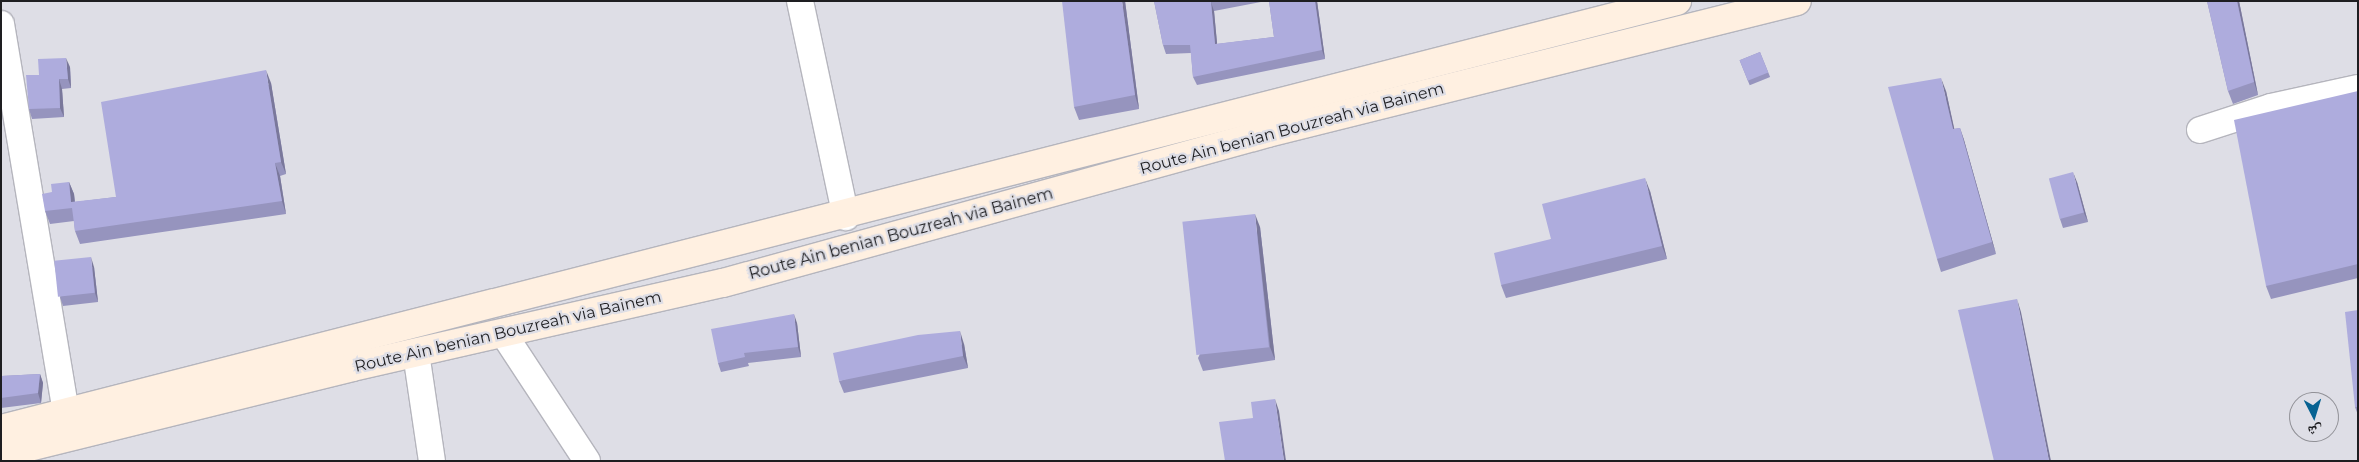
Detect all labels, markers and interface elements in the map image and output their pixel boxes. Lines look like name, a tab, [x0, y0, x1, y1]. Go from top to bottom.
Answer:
street label: Route Ain benian Bouzreah via Bainem	[1138, 79, 1446, 179]
street label: Route Ain benian Bouzreah via Bainem	[747, 184, 1055, 284]
street label: Route Ain benian Bouzreah via Bainem	[353, 287, 663, 377]
north arrow	[2289, 392, 2339, 442]
text: ش	[2307, 421, 2323, 441]

